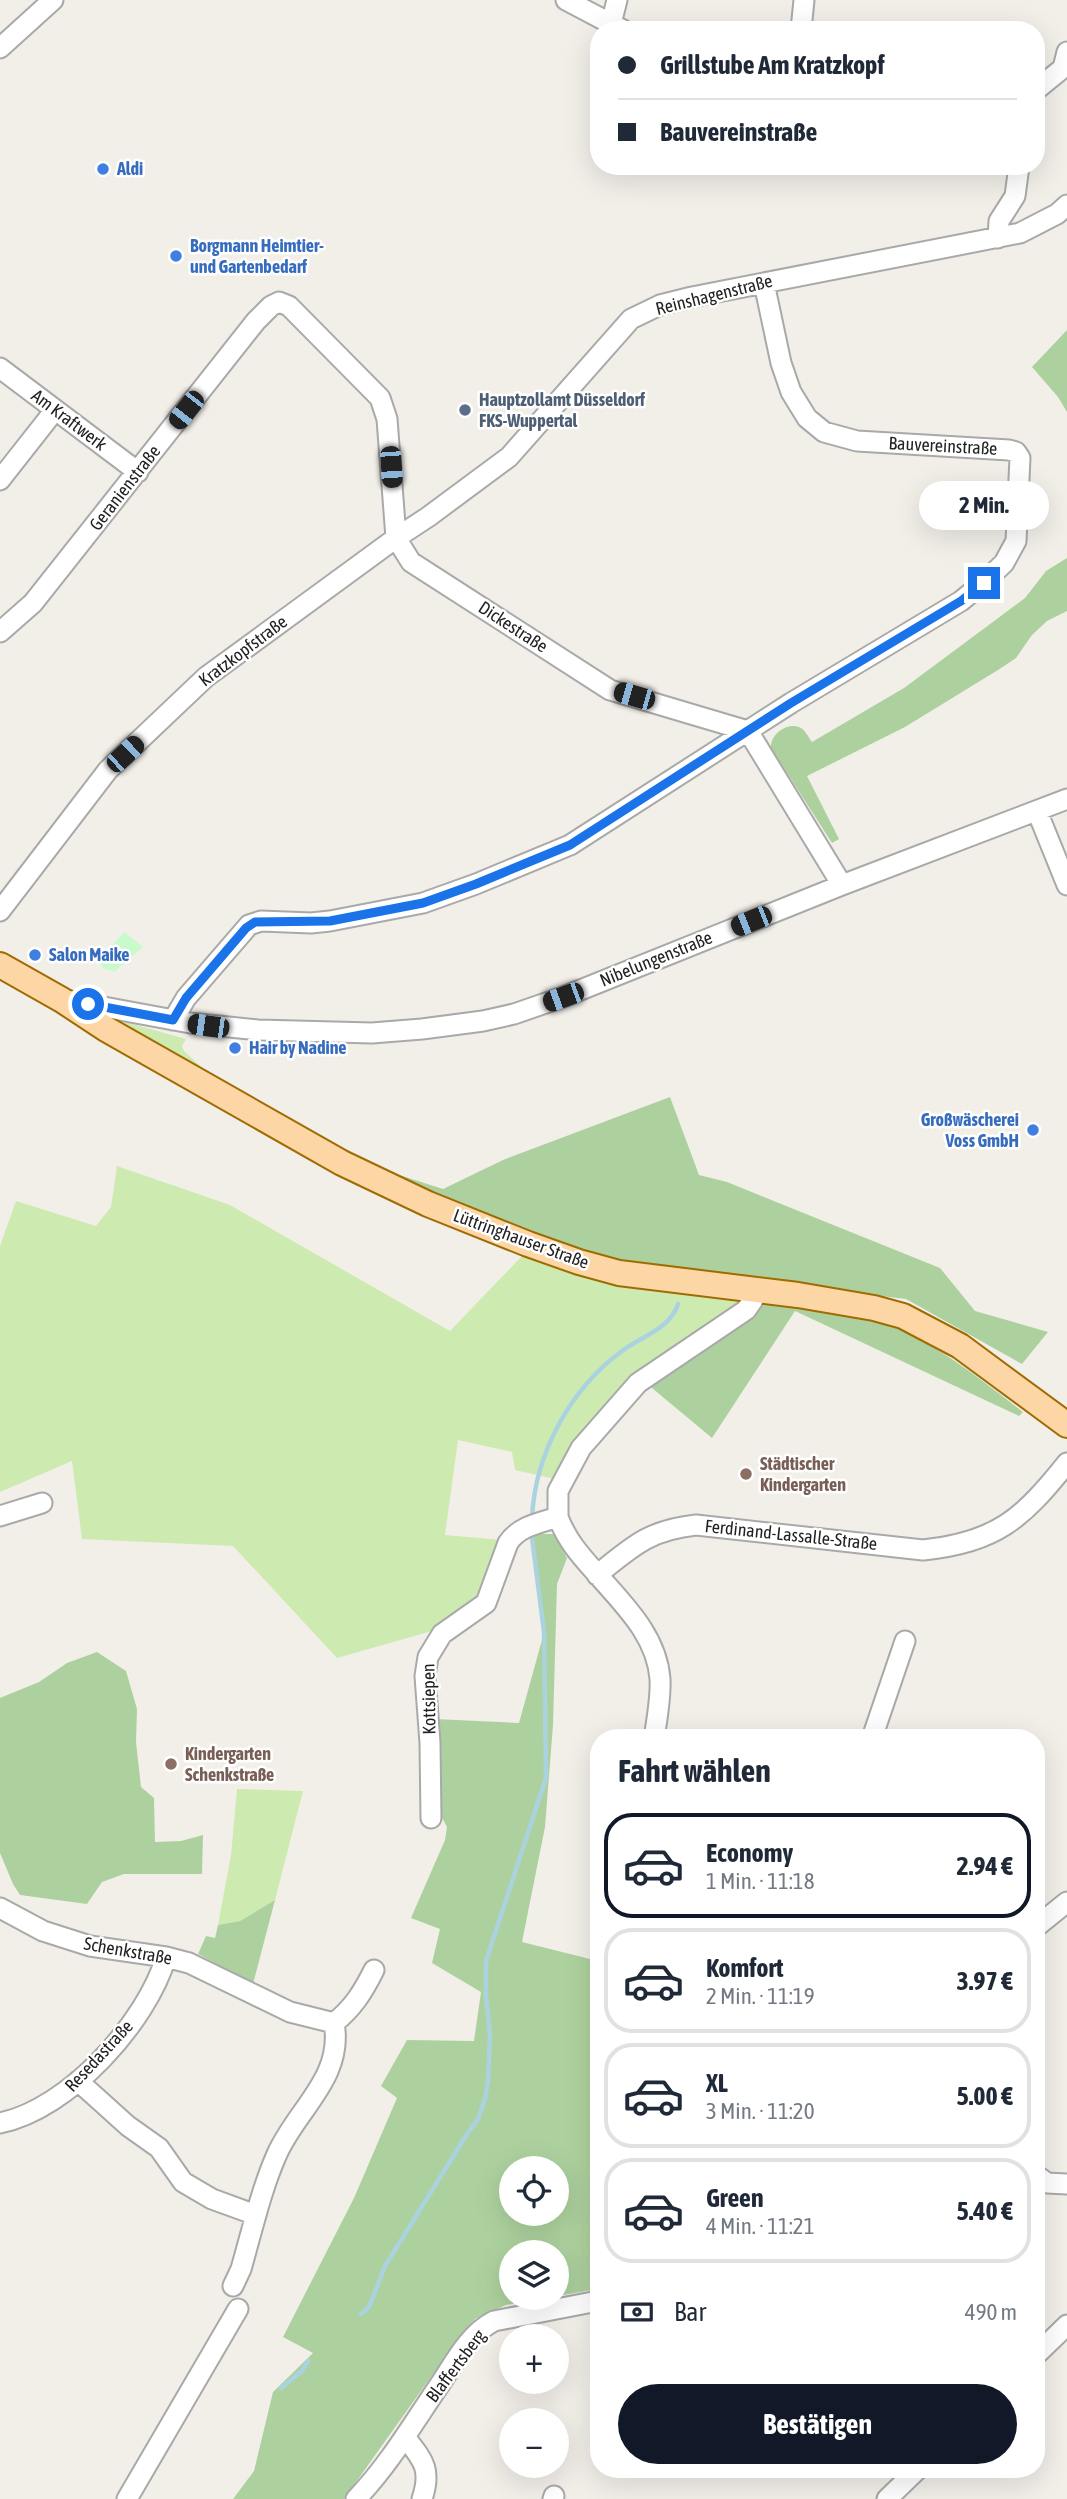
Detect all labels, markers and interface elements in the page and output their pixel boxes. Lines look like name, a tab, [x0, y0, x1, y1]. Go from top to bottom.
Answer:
text: Grillstube Am Kratzkopf	[660, 50, 885, 80]
text: Bauvereinstraße	[660, 117, 817, 147]
place label: Aldi	[116, 158, 143, 179]
marker: Aldi	[95, 161, 111, 177]
place label: Borgmann Heimtier- und Gartenbedarf	[190, 235, 324, 277]
marker: Borgmann Heimtier- und Gartenbedarf	[168, 248, 184, 264]
street label: Reinshagenstraße	[653, 270, 774, 319]
street label: Am Kraftwerk	[28, 385, 111, 455]
car	[165, 387, 208, 433]
place label: Hauptzollamt Düsseldorf FKS-Wuppertal	[479, 389, 646, 431]
marker: Hauptzollamt Düsseldorf FKS-Wuppertal	[457, 402, 473, 418]
street label: Bauvereinstraße	[888, 432, 998, 459]
street label: Geranienstraße	[85, 441, 164, 534]
car	[380, 445, 403, 489]
callout: 2 Min.	[919, 482, 1049, 530]
text: 2 Min.	[959, 492, 1009, 518]
route end	[968, 567, 1000, 599]
street label: Dickestraße	[475, 597, 552, 657]
street label: Kratzkopfstraße	[195, 611, 291, 691]
car	[611, 680, 658, 712]
car	[103, 732, 148, 776]
car	[728, 903, 775, 939]
street label: Nibelungenstraße	[597, 926, 715, 991]
place label: Salon Maike	[49, 944, 129, 965]
marker: Salon Maike	[27, 947, 43, 963]
car	[540, 980, 587, 1014]
route start	[72, 988, 104, 1020]
car	[186, 1013, 231, 1039]
place label: Hair by Nadine	[249, 1037, 347, 1058]
marker: Hair by Nadine	[227, 1040, 243, 1056]
place label: Großwäscherei Voss GmbH	[921, 1109, 1019, 1151]
marker: Großwäscherei Voss GmbH	[1025, 1122, 1041, 1138]
street label: Lüttringhauser Straße	[451, 1204, 592, 1273]
place label: Städtischer Kindergarten	[760, 1453, 846, 1495]
marker: Städtischer Kindergarten	[738, 1466, 754, 1482]
street label: Ferdinand-Lassalle-Straße	[704, 1515, 878, 1554]
street label: Kottsiepen	[417, 1663, 440, 1735]
place label: Kindergarten Schenkstraße	[185, 1743, 274, 1785]
text: Fahrt wählen	[618, 1752, 771, 1789]
marker: Kindergarten Schenkstraße	[163, 1756, 179, 1772]
icon: car	[622, 1834, 685, 1897]
text: Economy	[706, 1838, 793, 1868]
text: 2.94 €	[956, 1851, 1013, 1881]
text: 1 Min. · 11:18	[706, 1868, 814, 1894]
street label: Schenkstraße	[82, 1932, 174, 1969]
icon: car	[622, 1949, 685, 2012]
text: Komfort	[706, 1953, 783, 1983]
text: 3.97 €	[956, 1966, 1013, 1996]
text: 2 Min. · 11:19	[706, 1983, 814, 2009]
street label: Resedastraße	[60, 2016, 137, 2096]
icon: car	[622, 2064, 685, 2127]
text: XL	[706, 2068, 728, 2098]
text: 5.00 €	[956, 2081, 1013, 2111]
text: 3 Min. · 11:20	[706, 2098, 814, 2124]
map controls	[499, 2156, 569, 2478]
button: locate	[499, 2156, 569, 2226]
icon: car	[622, 2179, 685, 2242]
text: Green	[706, 2183, 764, 2213]
text: 5.40 €	[956, 2196, 1013, 2226]
text: 4 Min. · 11:21	[706, 2213, 814, 2239]
button: layers	[499, 2240, 569, 2310]
icon: cash	[618, 2293, 656, 2331]
text: Bar	[674, 2297, 706, 2327]
text: 490 m	[965, 2299, 1017, 2325]
button: +	[499, 2324, 569, 2394]
street label: Blaffertsberg	[421, 2325, 490, 2406]
button: Bestätigen	[618, 2384, 1017, 2464]
button: −	[499, 2408, 569, 2478]

